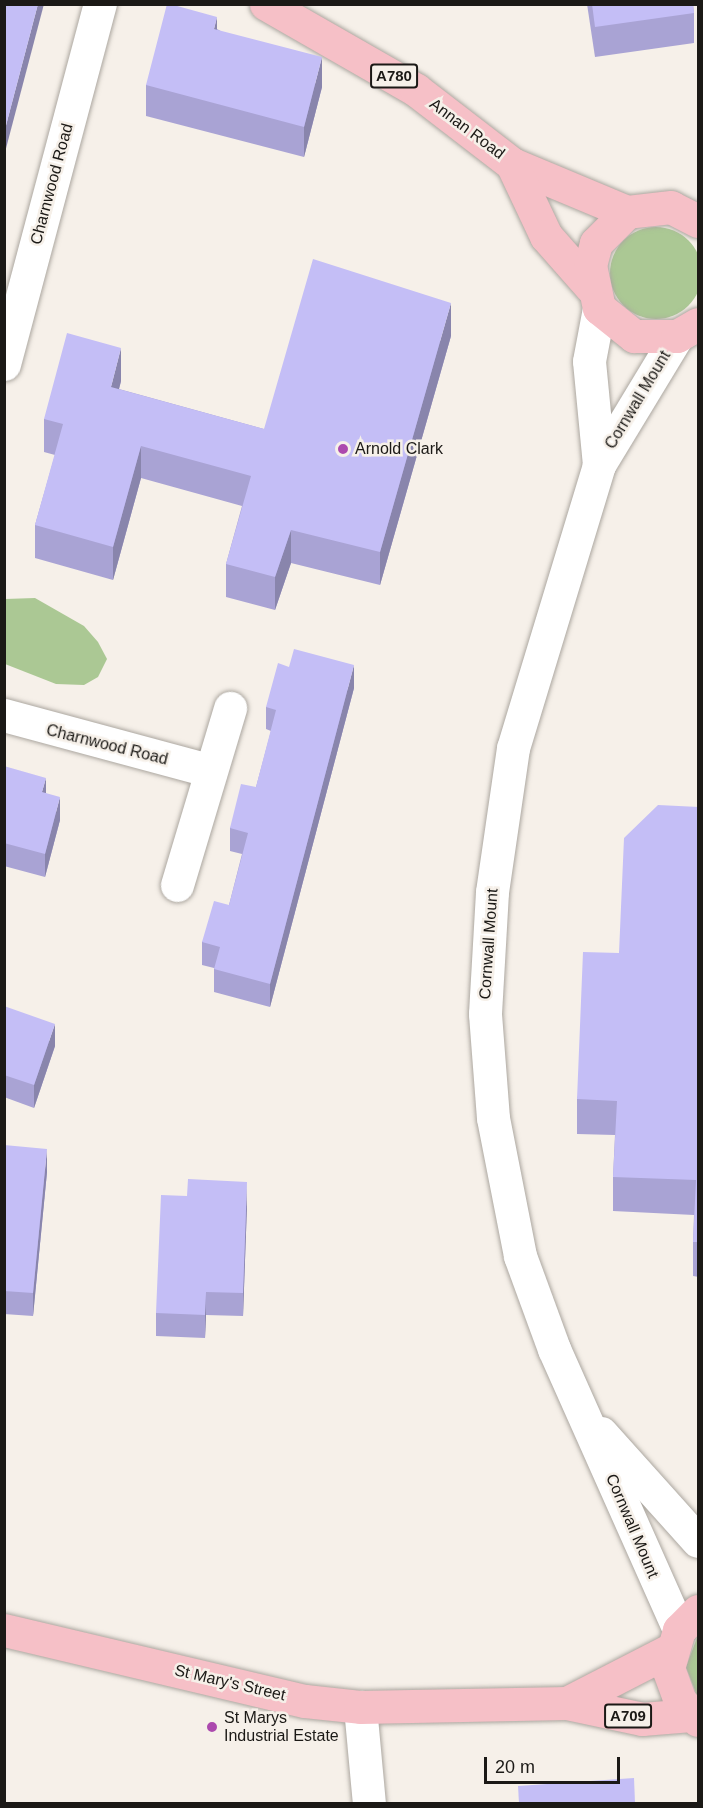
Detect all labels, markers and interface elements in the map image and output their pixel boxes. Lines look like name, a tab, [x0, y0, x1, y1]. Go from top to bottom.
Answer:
road number: A780	[370, 64, 418, 88]
street label: Annan Road	[426, 95, 508, 163]
street label: Charnwood Road	[27, 121, 77, 247]
street label: Cornwall Mount	[601, 347, 675, 453]
place label: Arnold Clark	[355, 439, 443, 459]
marker: Arnold Clark	[336, 442, 350, 456]
street label: Charnwood Road	[44, 721, 170, 769]
street label: Cornwall Mount	[476, 888, 502, 1000]
street label: Cornwall Mount	[601, 1471, 663, 1581]
street label: St Mary's Street	[173, 1661, 287, 1705]
road number: A709	[604, 1704, 652, 1728]
place label: St Marys Industrial Estate	[224, 1708, 339, 1746]
marker: St Marys Industrial Estate	[205, 1720, 219, 1734]
scale bar	[487, 1745, 624, 1783]
text: 20 m	[495, 1757, 535, 1777]

